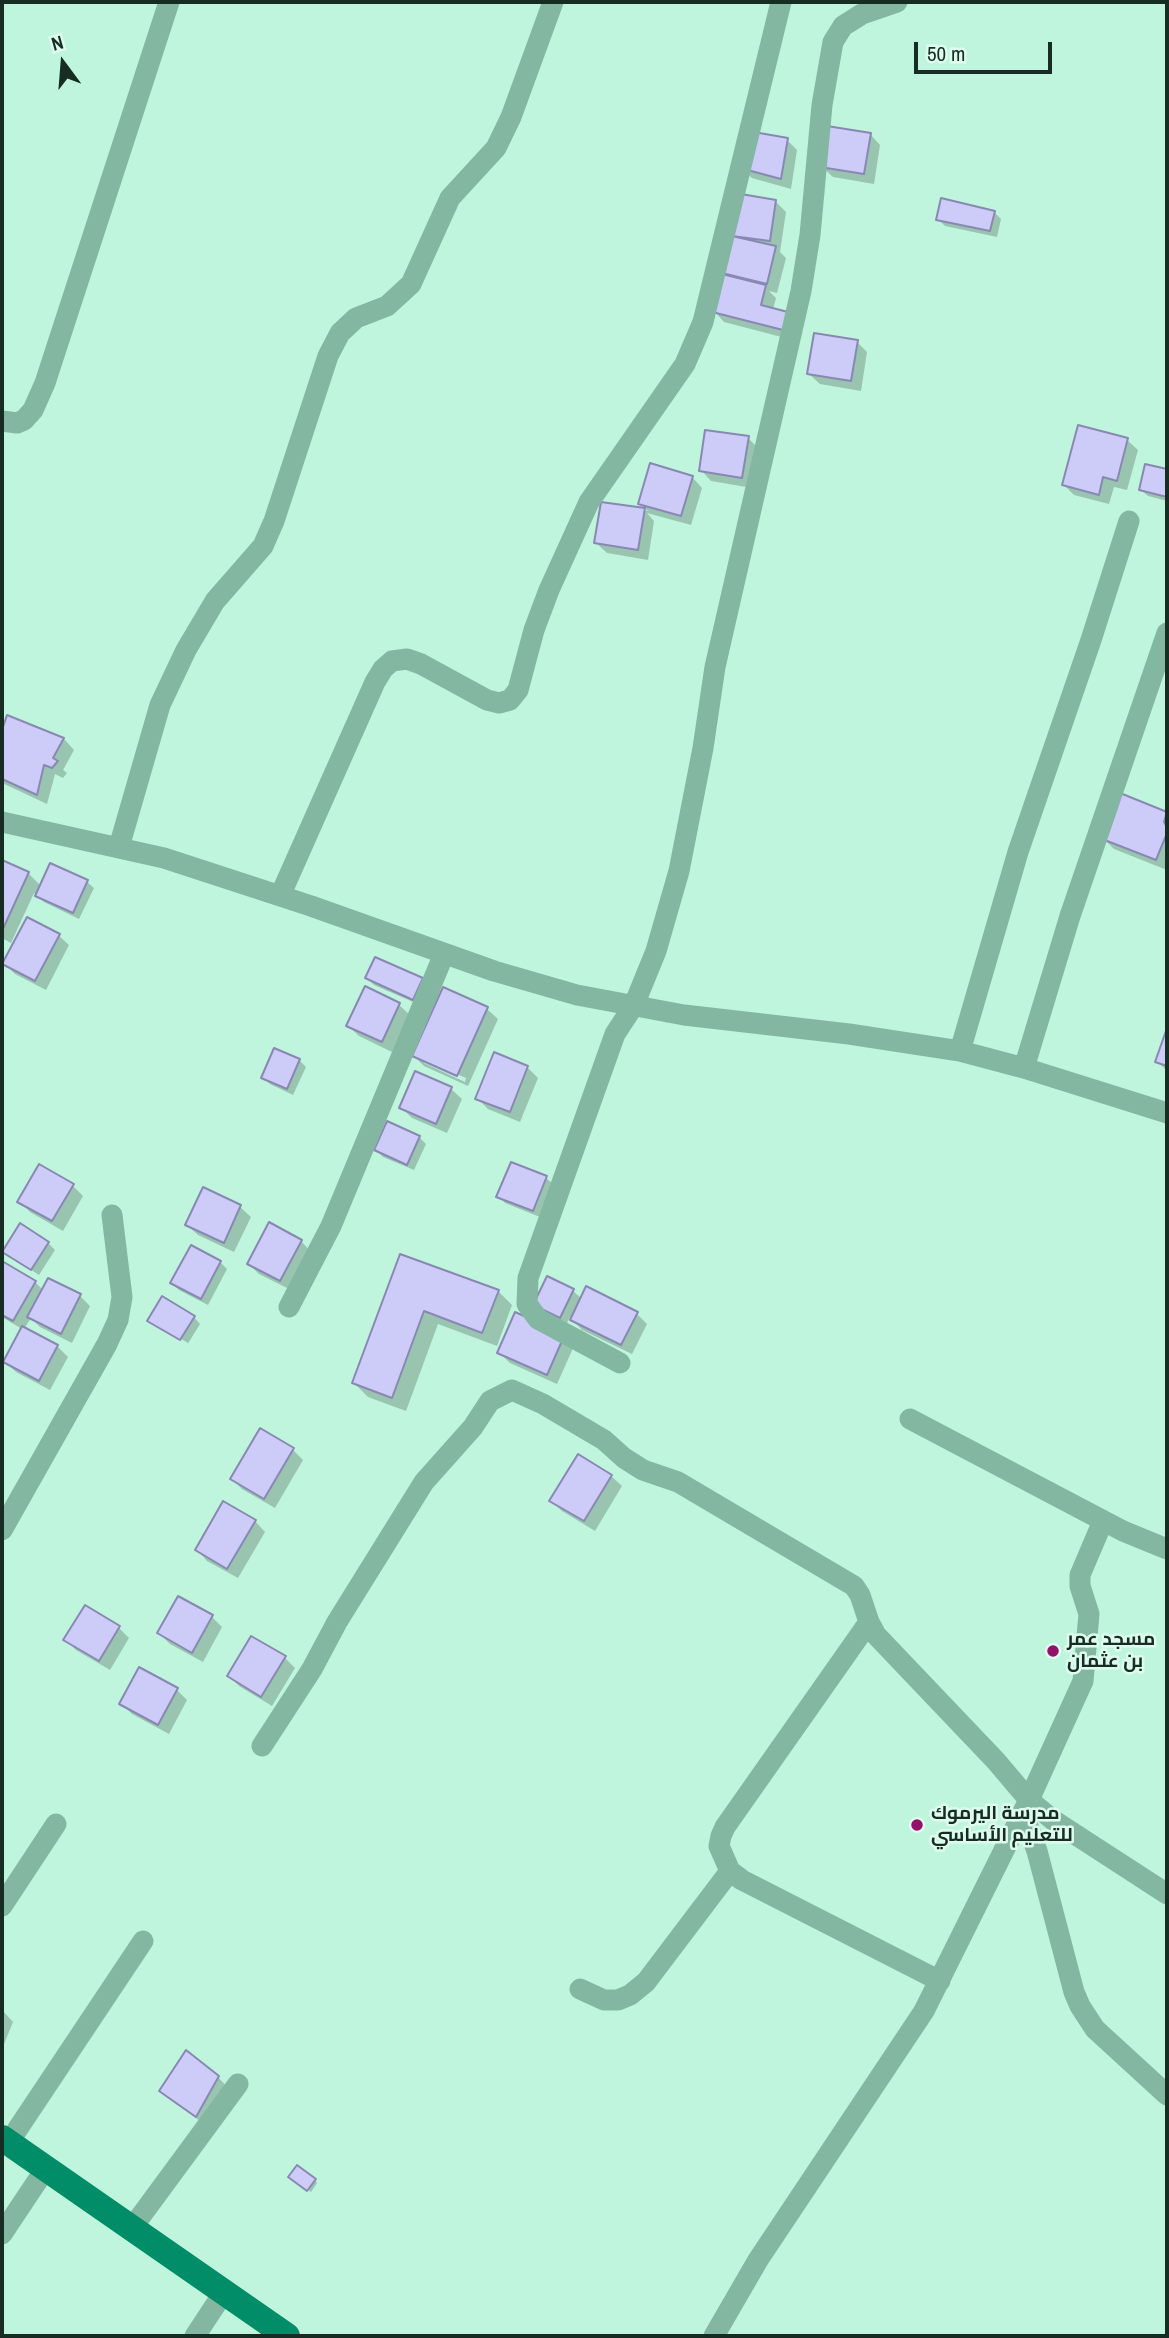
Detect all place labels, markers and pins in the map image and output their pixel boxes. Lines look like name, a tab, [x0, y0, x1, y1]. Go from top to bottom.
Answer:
place label: مسجد عمر بن عثمان	[1067, 1629, 1155, 1673]
marker: مسجد عمر بن عثمان	[1045, 1643, 1061, 1659]
place label: مدرسة اليرموك للتعليم الأساسي	[931, 1803, 1073, 1847]
marker: مدرسة اليرموك للتعليم الأساسي	[909, 1817, 925, 1833]

